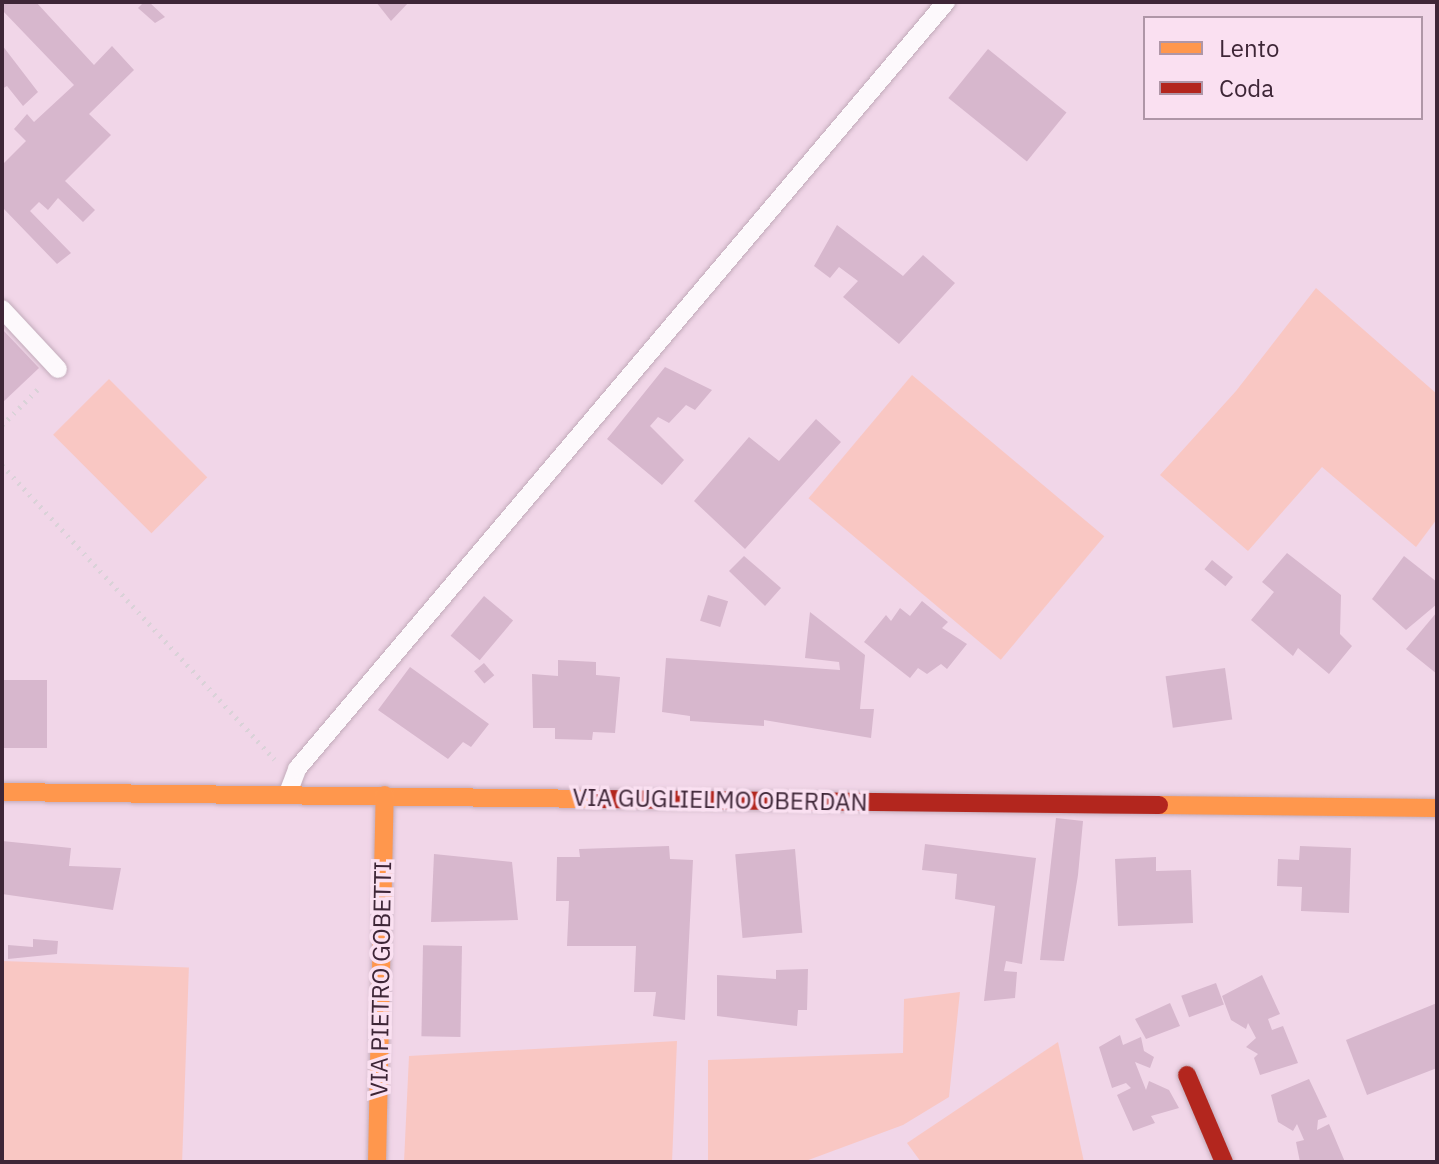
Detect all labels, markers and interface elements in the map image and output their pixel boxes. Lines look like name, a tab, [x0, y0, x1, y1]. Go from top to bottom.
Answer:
legend	[1143, 16, 1423, 120]
text: Lento	[1219, 32, 1279, 64]
text: Coda	[1219, 72, 1274, 104]
street label: VIA GUGLIELMO OBERDAN	[572, 783, 868, 817]
street label: VIA PIETRO GOBETTI	[365, 861, 397, 1097]

